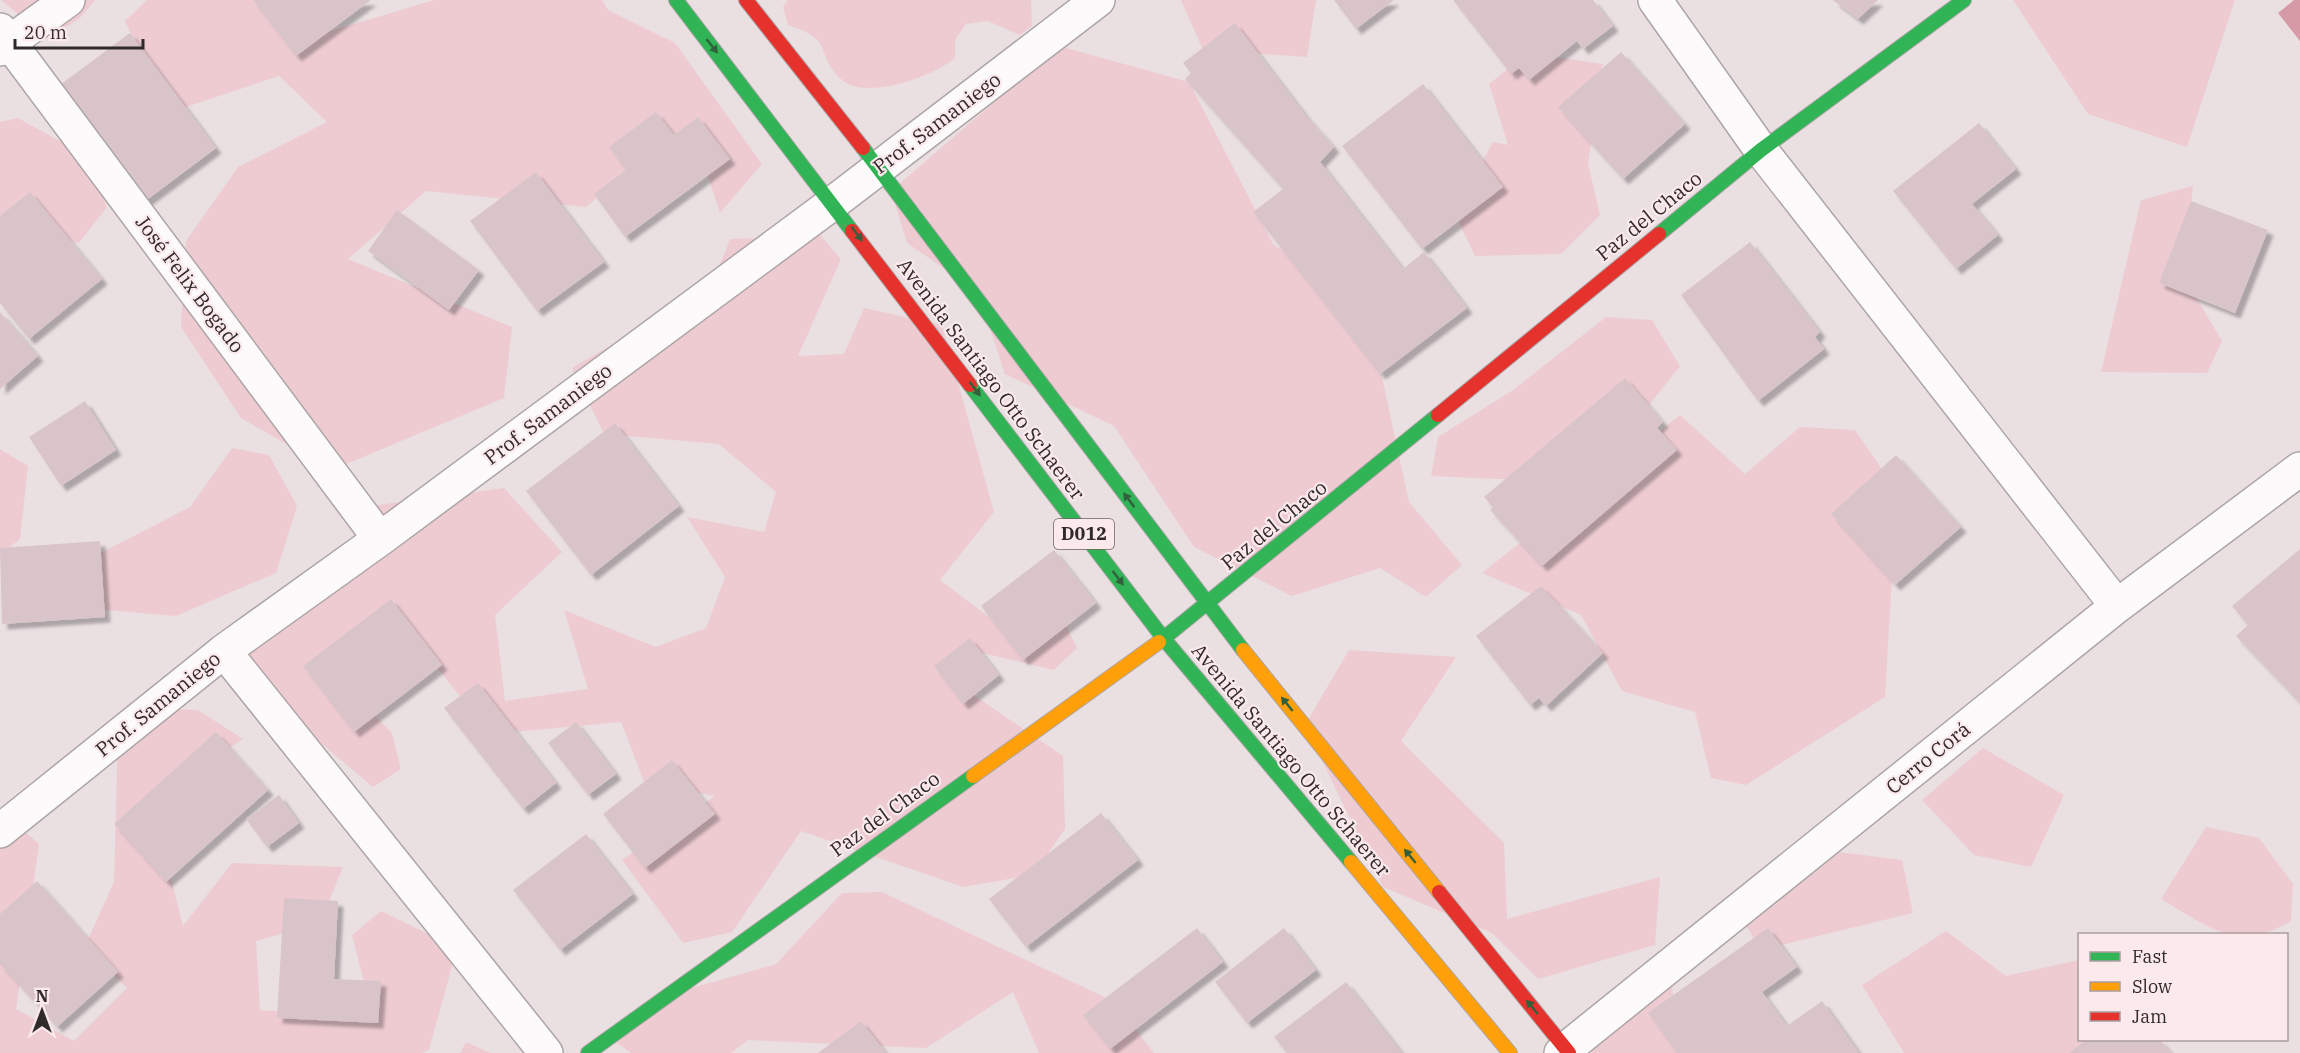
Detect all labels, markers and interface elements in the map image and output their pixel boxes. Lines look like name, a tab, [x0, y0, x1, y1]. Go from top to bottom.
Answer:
scale bar	[15, 12, 142, 50]
text: 20 m	[24, 21, 67, 44]
one-way arrow	[706, 38, 718, 54]
street label: Prof. Samaniego	[867, 66, 1006, 180]
street label: Paz del Chaco	[1590, 164, 1707, 267]
street label: José Felix Bogado	[130, 209, 251, 358]
one-way arrow	[850, 226, 863, 242]
street label: Avenida Santiago Otto Schaerer	[891, 252, 1091, 505]
street label: Prof. Samaniego	[478, 357, 617, 471]
one-way arrow	[968, 382, 980, 397]
street label: Paz del Chaco	[1215, 473, 1332, 576]
one-way arrow	[1123, 493, 1135, 508]
road number: D012	[1054, 519, 1114, 549]
one-way arrow	[1112, 570, 1124, 586]
street label: Avenida Santiago Otto Schaerer	[1186, 637, 1397, 882]
street label: Prof. Samaniego	[89, 645, 226, 762]
one-way arrow	[1281, 696, 1294, 712]
street label: Cerro Corá	[1880, 715, 1975, 800]
street label: Paz del Chaco	[824, 765, 945, 862]
one-way arrow	[1404, 848, 1416, 863]
legend	[2078, 933, 2288, 1041]
text: Fast	[2132, 945, 2167, 968]
text: Slow	[2132, 975, 2172, 998]
north arrow	[12, 981, 72, 1041]
text: N	[36, 986, 48, 1006]
one-way arrow	[1526, 1000, 1538, 1015]
text: Jam	[2132, 1005, 2167, 1028]

